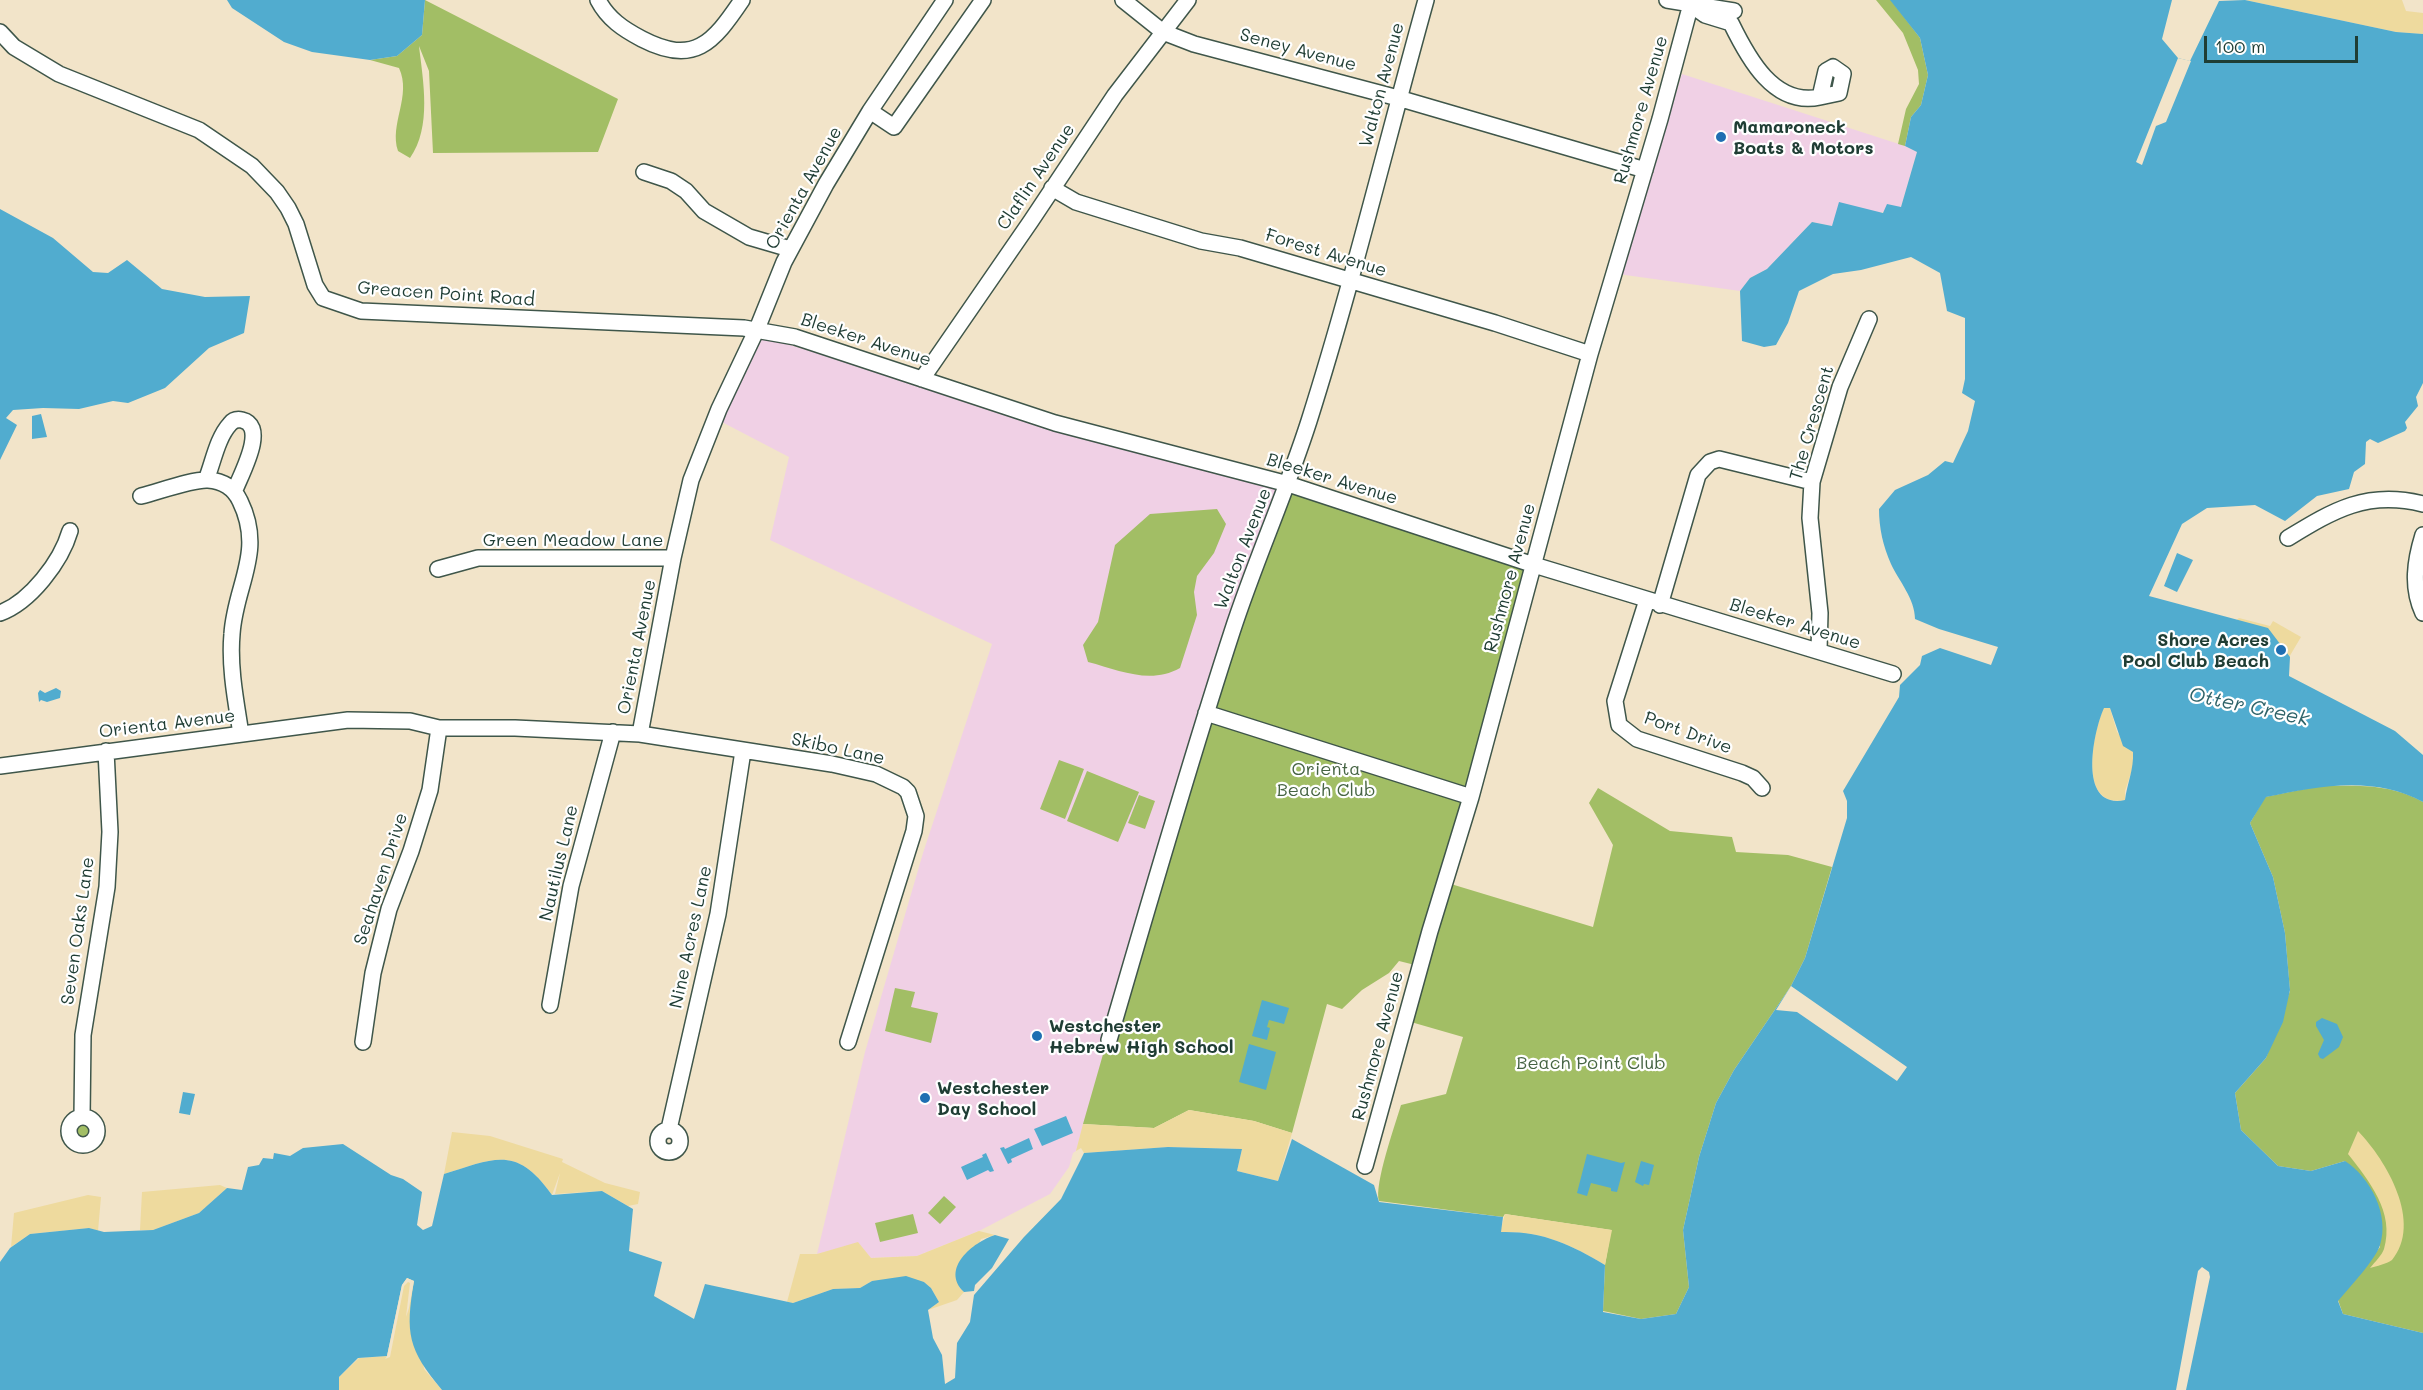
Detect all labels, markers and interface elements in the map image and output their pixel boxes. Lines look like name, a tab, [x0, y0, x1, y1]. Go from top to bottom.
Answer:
street label: Walton Avenue	[1355, 20, 1409, 150]
street label: Seney Avenue	[1237, 24, 1359, 76]
scale bar	[2207, 24, 2362, 62]
street label: Rushmore Avenue	[1609, 33, 1673, 187]
text: 100 m	[2215, 34, 2265, 58]
place label: Mamaroneck Boats & Motors	[1733, 116, 1873, 158]
street label: Claflin Avenue	[992, 120, 1080, 234]
street label: Orienta Avenue	[761, 123, 847, 253]
marker: Mamaroneck Boats & Motors	[1714, 130, 1728, 144]
street label: Forest Avenue	[1263, 224, 1389, 282]
street label: Greacen Point Road	[357, 277, 535, 311]
street label: Bleeker Avenue	[798, 309, 934, 371]
street label: The Crescent	[1785, 363, 1839, 483]
street label: Bleeker Avenue	[1264, 449, 1400, 509]
street label: Walton Avenue	[1210, 485, 1276, 613]
street label: Rushmore Avenue	[1480, 501, 1540, 655]
street label: Green Meadow Lane	[483, 529, 663, 551]
street label: Orienta Avenue	[613, 578, 661, 716]
street label: Bleeker Avenue	[1727, 594, 1863, 654]
place label: Shore Acres Pool Club Beach	[2122, 629, 2269, 672]
marker: Shore Acres Pool Club Beach	[2274, 643, 2288, 657]
water label: Otter Creek	[2187, 683, 2311, 731]
street label: Orienta Avenue	[98, 705, 236, 743]
street label: Port Drive	[1641, 707, 1735, 759]
street label: Skibo Lane	[789, 729, 887, 769]
park label: Orienta Beach Club	[1277, 758, 1375, 800]
street label: Nautilus Lane	[535, 803, 583, 923]
street label: Seahaven Drive	[349, 810, 413, 948]
street label: Seven Oaks Lane	[57, 856, 99, 1006]
street label: Nine Acres Lane	[665, 864, 717, 1010]
street label: Rushmore Avenue	[1348, 969, 1408, 1123]
place label: Westchester Hebrew High School	[1049, 1015, 1234, 1058]
marker: Westchester Hebrew High School	[1030, 1029, 1044, 1043]
park label: Beach Point Club	[1516, 1052, 1666, 1074]
place label: Westchester Day School	[937, 1077, 1049, 1120]
marker: Westchester Day School	[918, 1091, 932, 1105]

